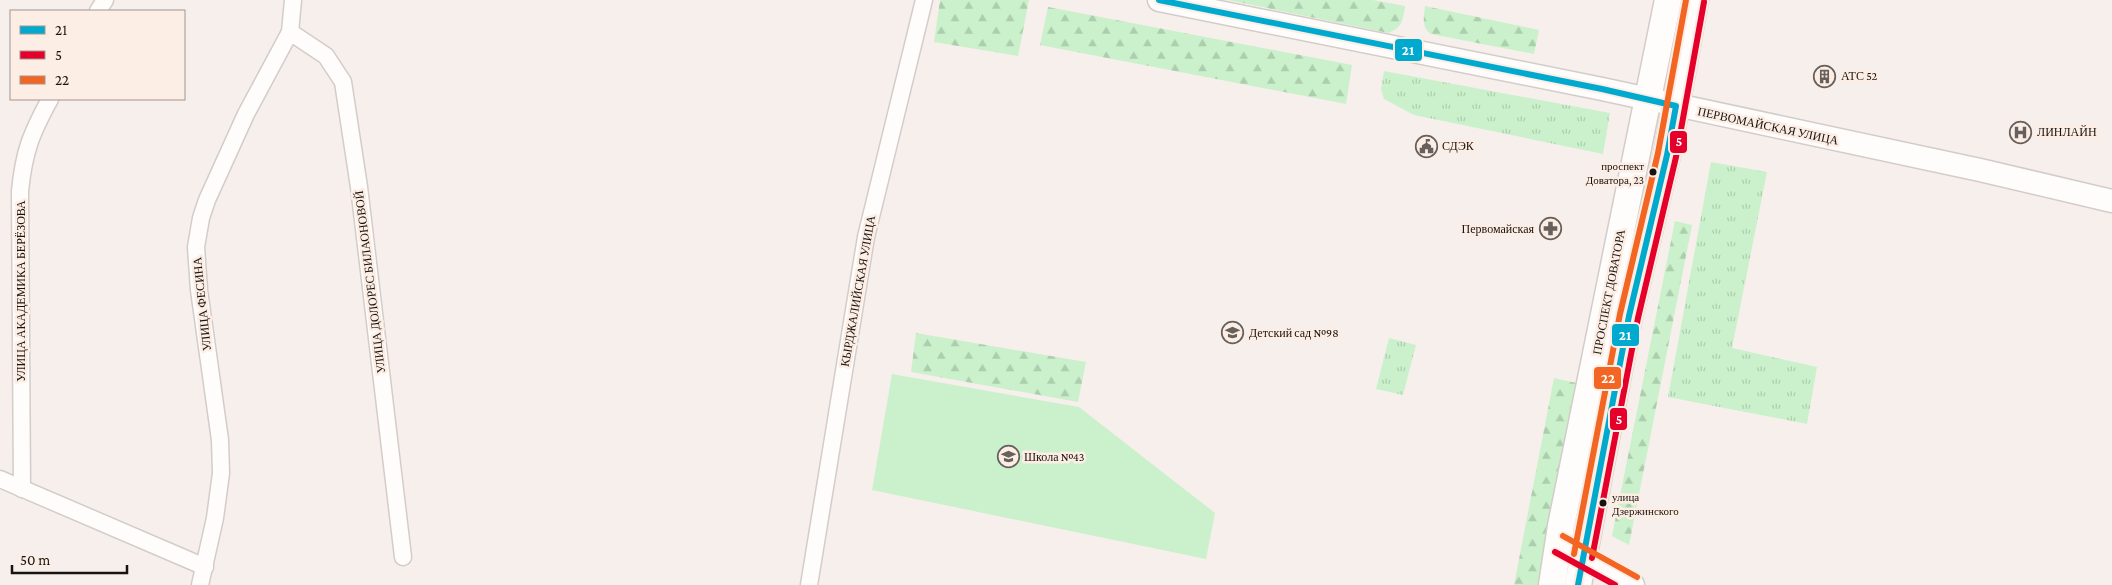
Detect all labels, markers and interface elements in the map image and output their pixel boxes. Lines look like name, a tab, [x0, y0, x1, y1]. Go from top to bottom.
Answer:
legend	[10, 10, 185, 100]
text: 21	[55, 22, 67, 38]
line badge: 21	[1394, 38, 1423, 62]
text: 21	[1402, 42, 1414, 58]
text: 5	[55, 47, 62, 63]
building icon: АТС 52	[1813, 64, 1837, 88]
place label: АТС 52	[1841, 69, 1878, 83]
text: 22	[55, 72, 69, 88]
street label: ПЕРВОМАЙСКАЯ УЛИЦА	[1696, 104, 1840, 148]
hospital icon: ЛИНЛАЙН	[2009, 120, 2033, 144]
place label: ЛИНЛАЙН	[2037, 125, 2097, 139]
line badge: 5	[1669, 130, 1688, 154]
text: 5	[1676, 133, 1683, 149]
public building icon: СДЭК	[1414, 134, 1438, 158]
place label: СДЭК	[1442, 139, 1475, 153]
place label: проспект Доватора, 23	[1586, 160, 1644, 187]
marker: проспект Доватора, 23	[1648, 167, 1658, 177]
street label: УЛИЦА ДОЛОРЕС БИЛАОНОВОЙ	[352, 190, 388, 374]
street label: УЛИЦА АКАДЕМИКА БЕРЁЗОВА	[14, 200, 28, 382]
street label: КЫРДЖАЛИЙСКАЯ УЛИЦА	[838, 214, 878, 368]
pharmacy icon: Первомайская	[1538, 217, 1562, 241]
place label: Первомайская	[1462, 222, 1534, 236]
street label: ПРОСПЕКТ ДОВАТОРА	[1590, 228, 1628, 356]
street label: УЛИЦА ФЕСИНА	[190, 256, 214, 352]
school or university icon: Детский сад №98	[1221, 321, 1245, 345]
line badge: 21	[1611, 323, 1640, 347]
place label: Детский сад №98	[1249, 326, 1339, 340]
text: 21	[1619, 327, 1631, 343]
line badge: 22	[1593, 366, 1622, 390]
text: 22	[1601, 370, 1615, 386]
line badge: 5	[1609, 407, 1628, 431]
text: 5	[1616, 411, 1623, 427]
school or university icon: Школа №43	[996, 445, 1020, 469]
place label: Школа №43	[1024, 450, 1085, 464]
place label: улица Дзержинского	[1612, 491, 1679, 517]
marker: улица Дзержинского	[1598, 498, 1608, 508]
scale bar	[12, 542, 128, 574]
text: 50 m	[20, 552, 50, 568]

